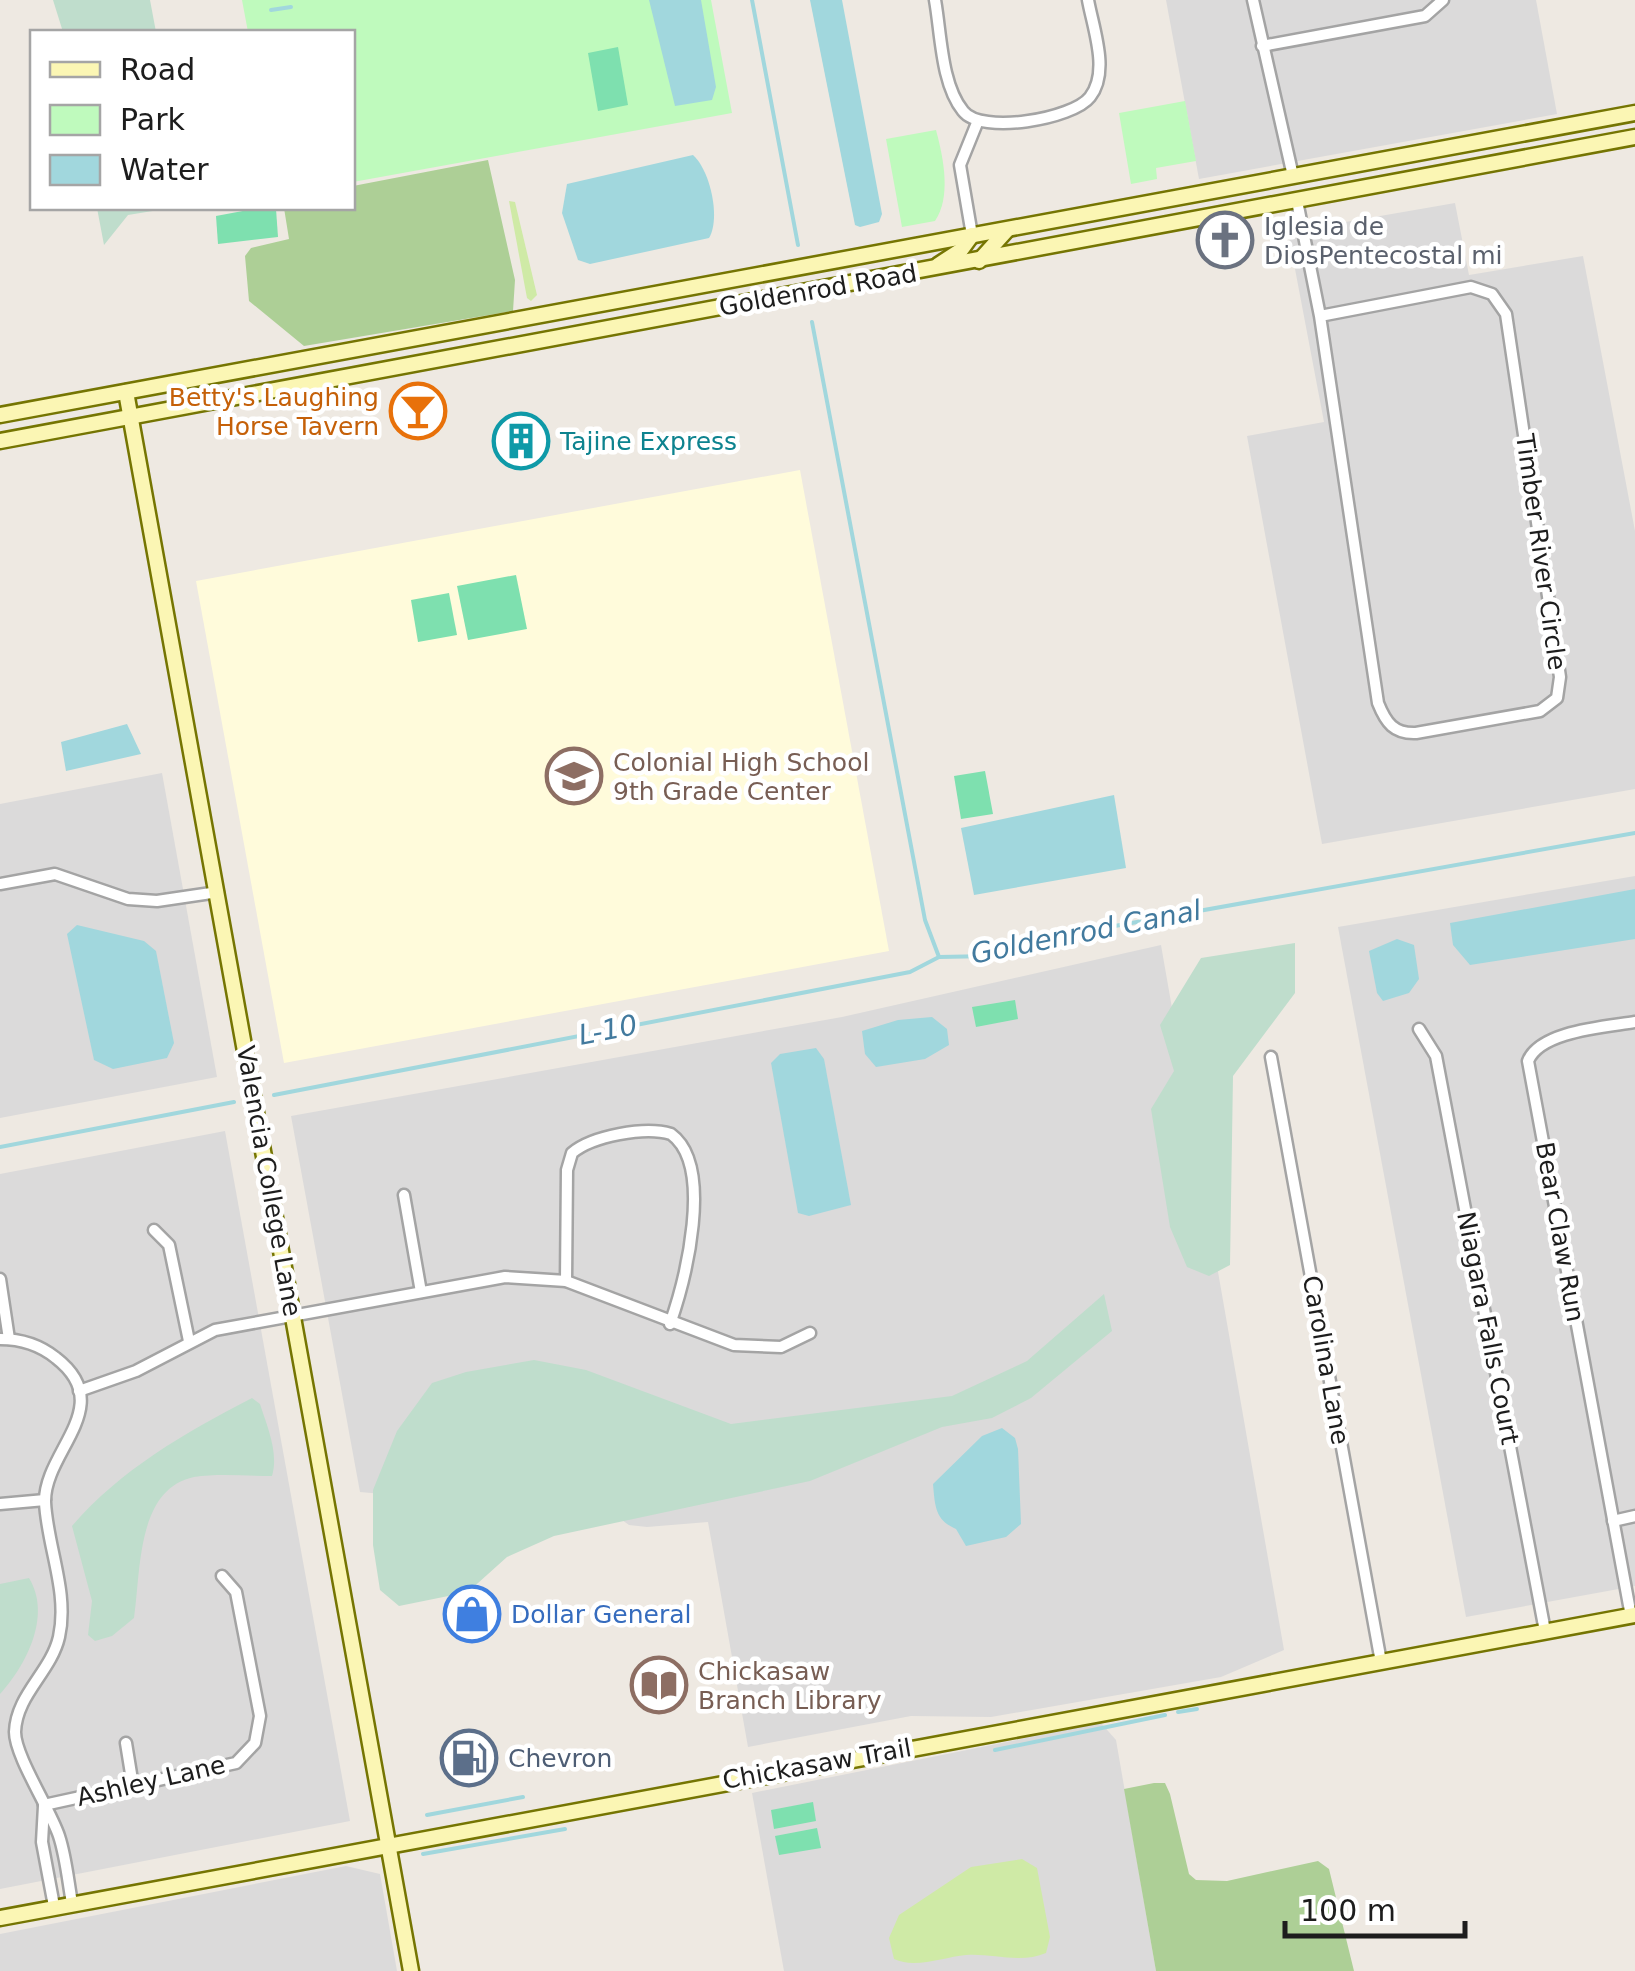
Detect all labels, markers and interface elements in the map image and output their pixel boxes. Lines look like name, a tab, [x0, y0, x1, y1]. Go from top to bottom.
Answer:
legend	[30, 30, 355, 210]
text: Road	[120, 52, 195, 87]
text: Park	[120, 102, 185, 137]
text: Water	[120, 152, 209, 187]
church icon: Iglesia de DiosPentecostal mi	[1195, 210, 1255, 270]
place label: Iglesia de DiosPentecostal mi	[1264, 212, 1503, 270]
street label: Goldenrod Road	[717, 258, 919, 322]
bar icon: Betty's Laughing Horse Tavern	[388, 381, 448, 441]
place label: Betty's Laughing Horse Tavern	[169, 383, 379, 441]
building icon: Tajine Express	[491, 411, 551, 471]
place label: Tajine Express	[559, 427, 737, 456]
street label: Timber River Circle	[1510, 431, 1572, 672]
school or university icon: Colonial High School 9th Grade Center	[544, 746, 604, 806]
place label: Colonial High School 9th Grade Center	[613, 748, 869, 806]
water label: Goldenrod Canal	[968, 893, 1204, 971]
water label: L-10	[576, 1008, 640, 1052]
street label: Valencia College Lane	[231, 1043, 307, 1319]
street label: Bear Claw Run	[1530, 1140, 1590, 1324]
street label: Niagara Falls Court	[1451, 1209, 1525, 1447]
street label: Carolina Lane	[1297, 1273, 1355, 1447]
shop icon: Dollar General	[442, 1584, 502, 1644]
place label: Dollar General	[511, 1600, 692, 1629]
library icon: Chickasaw Branch Library	[629, 1655, 689, 1715]
place label: Chickasaw Branch Library	[698, 1657, 882, 1715]
fuel station icon: Chevron	[439, 1728, 499, 1788]
street label: Chickasaw Trail	[720, 1733, 914, 1795]
place label: Chevron	[508, 1744, 612, 1773]
street label: Ashley Lane	[74, 1750, 228, 1812]
scale bar	[1285, 1876, 1465, 1938]
text: 100 m	[1300, 1893, 1396, 1928]

